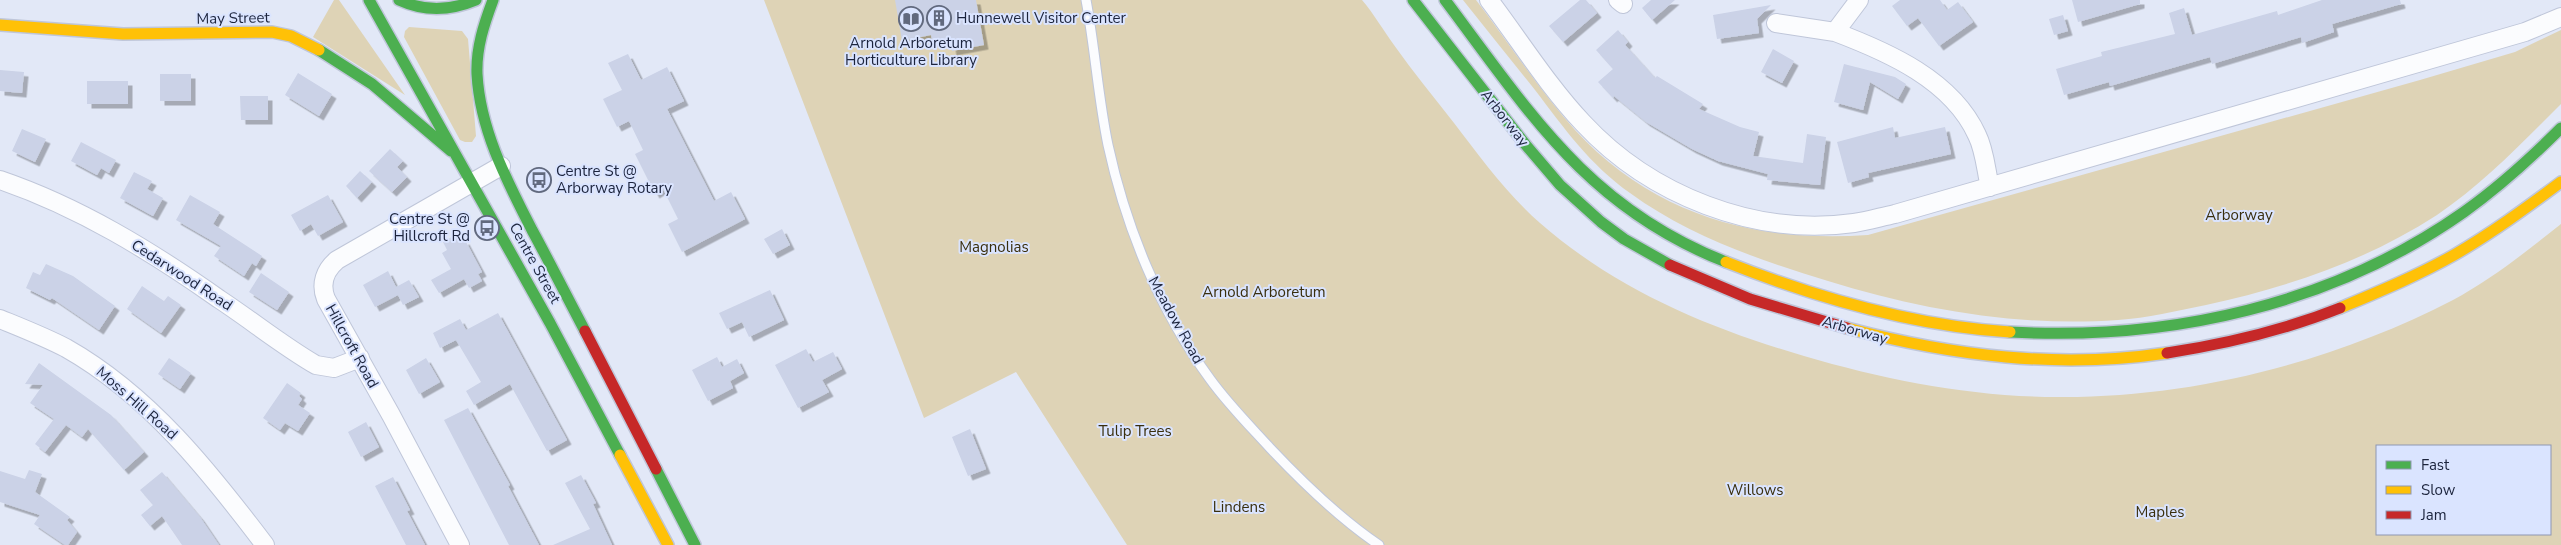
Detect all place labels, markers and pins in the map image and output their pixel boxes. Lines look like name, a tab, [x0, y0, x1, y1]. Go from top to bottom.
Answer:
building icon: Hunnewell Visitor Center	[926, 5, 952, 31]
library icon: Arnold Arboretum Horticulture Library	[898, 6, 924, 32]
place label: Hunnewell Visitor Center	[956, 8, 1126, 28]
place label: Arnold Arboretum Horticulture Library	[845, 33, 977, 70]
place label: Centre St @ Arborway Rotary	[556, 161, 672, 198]
bus stop icon: Centre St @ Arborway Rotary	[526, 167, 552, 193]
place label: Centre St @ Hillcroft Rd	[389, 209, 470, 246]
bus stop icon: Centre St @ Hillcroft Rd	[474, 215, 500, 241]

